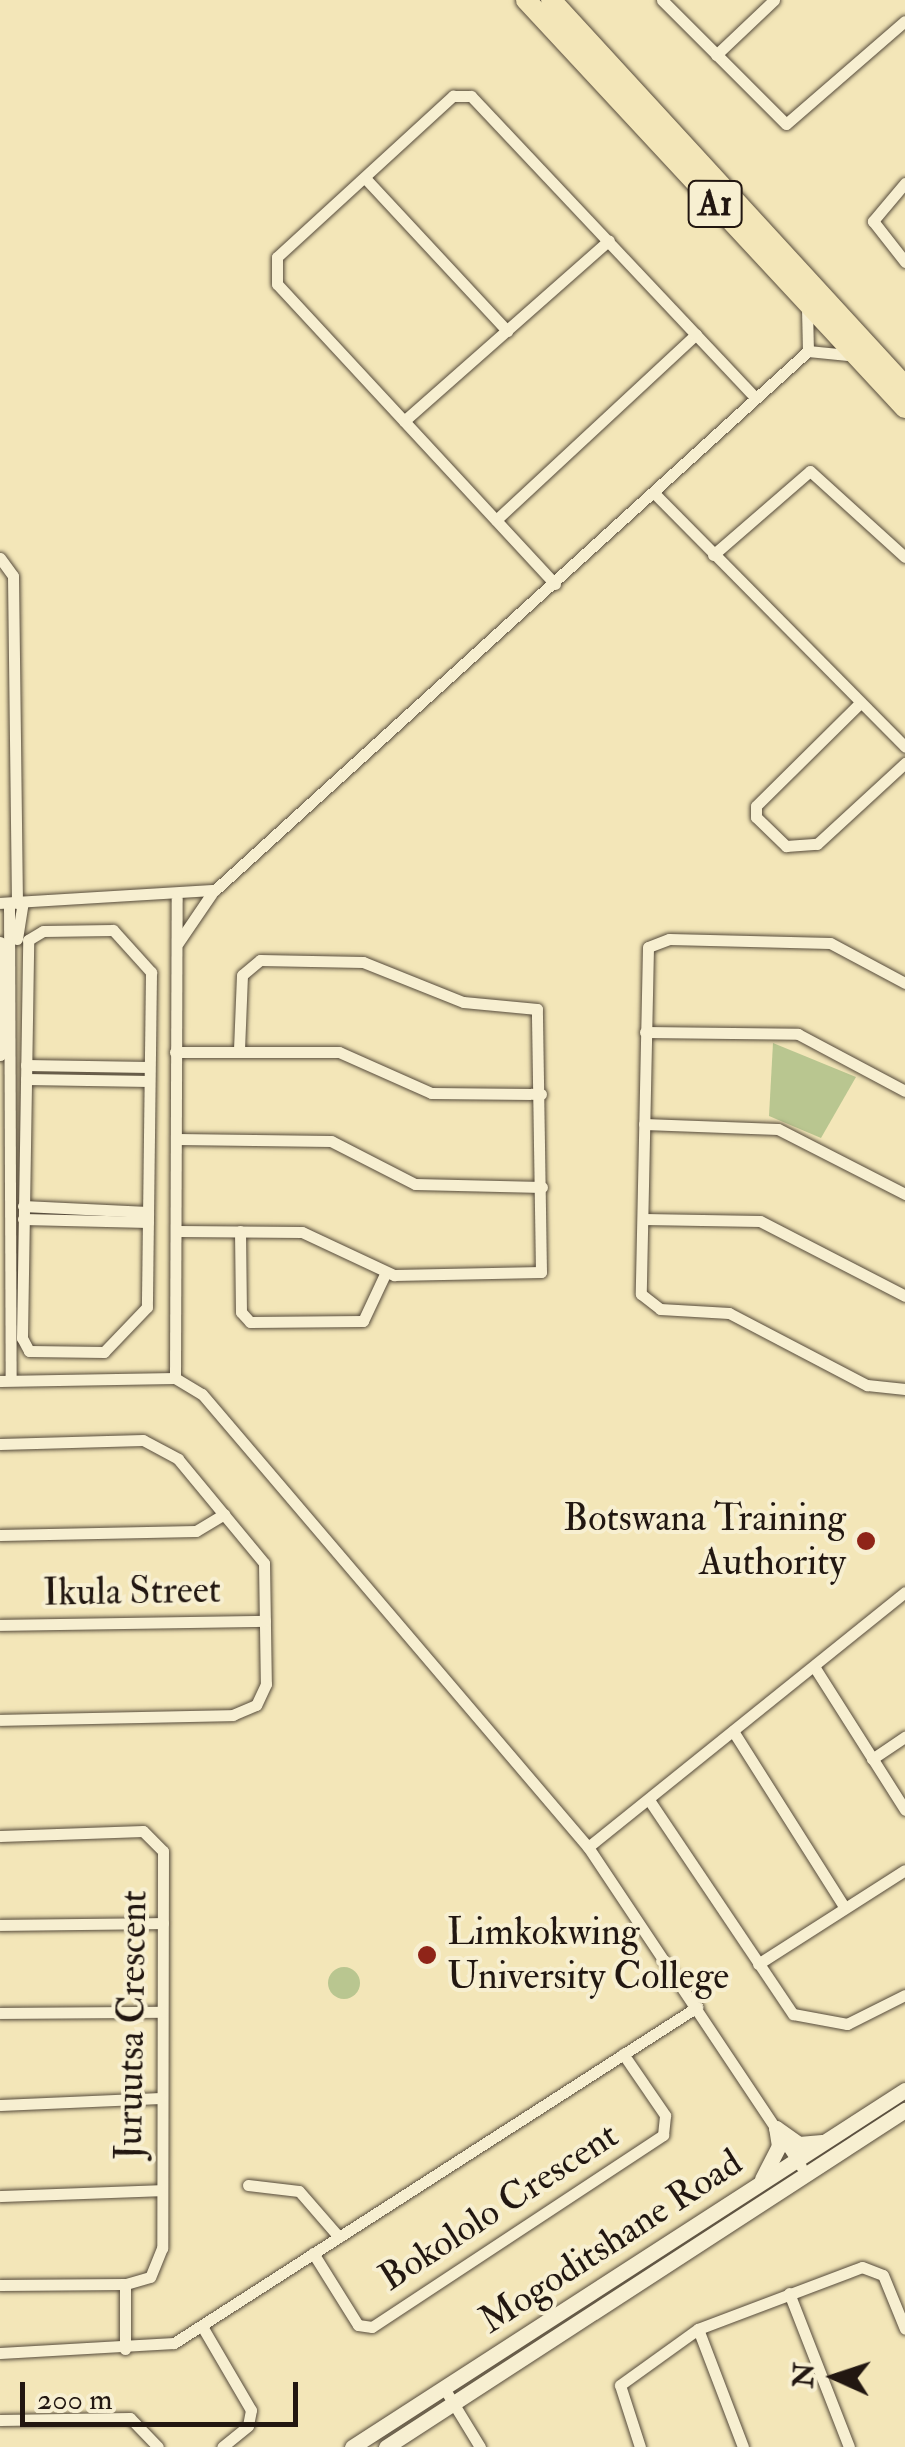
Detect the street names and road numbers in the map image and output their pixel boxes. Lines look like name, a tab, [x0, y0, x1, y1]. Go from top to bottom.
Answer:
road number: A1	[688, 174, 742, 234]
street label: Ikula Street	[43, 1568, 221, 1616]
street label: Juruutsa Crescent	[107, 1890, 157, 2160]
street label: Bokololo Crescent	[371, 2113, 627, 2301]
street label: Mogoditshane Road	[471, 2140, 751, 2344]

